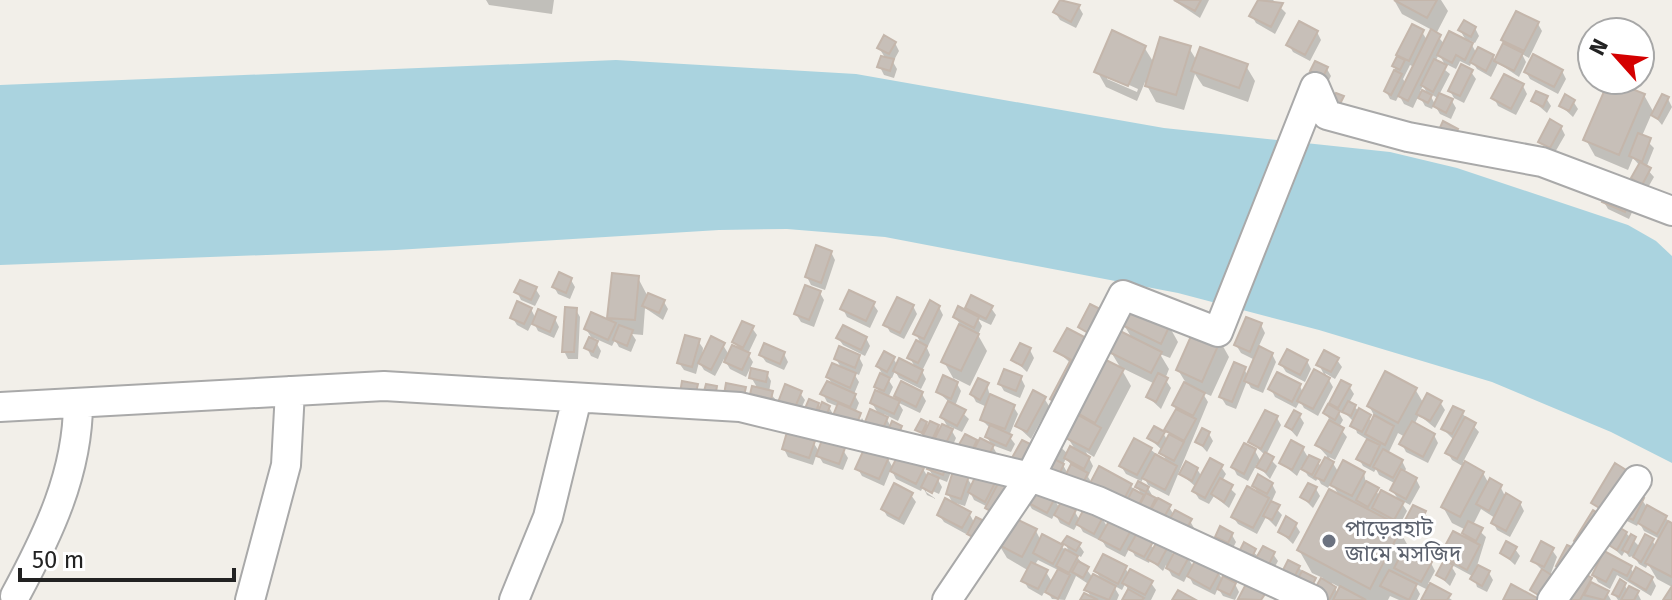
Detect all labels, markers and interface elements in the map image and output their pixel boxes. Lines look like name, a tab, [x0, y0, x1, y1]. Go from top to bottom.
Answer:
north arrow	[1576, 16, 1656, 96]
text: N	[1583, 35, 1614, 60]
place label: পাড়েরহাট জামে মসজিদ	[1344, 515, 1462, 567]
scale bar	[20, 532, 234, 582]
marker: পাড়েরহাট জামে মসজিদ	[1320, 532, 1338, 550]
text: 50 m	[32, 546, 84, 574]

